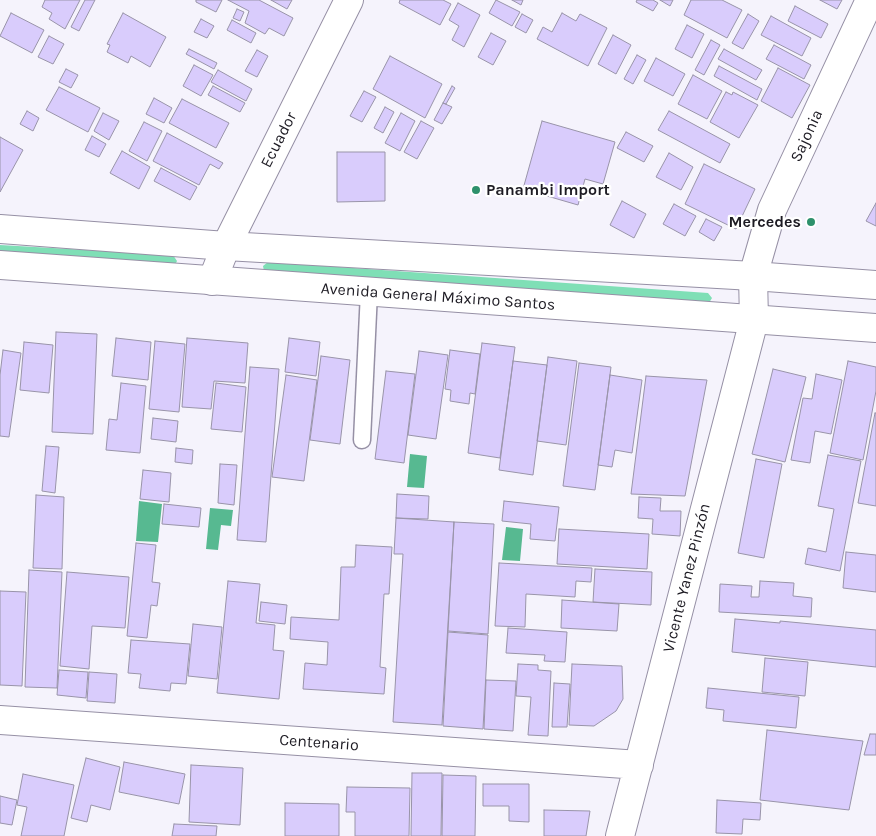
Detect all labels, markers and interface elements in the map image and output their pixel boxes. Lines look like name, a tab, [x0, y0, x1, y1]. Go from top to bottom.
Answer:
street label: Sajonia	[787, 107, 827, 165]
street label: Ecuador	[257, 109, 301, 171]
place label: Panambi Import	[486, 180, 610, 200]
marker: Panambi Import	[470, 184, 482, 196]
place label: Mercedes	[729, 212, 801, 232]
marker: Mercedes	[805, 216, 817, 228]
street label: Avenida General Máximo Santos	[320, 279, 556, 315]
street label: Vicente Yanez Pinzón	[659, 501, 715, 655]
street label: Centenario	[279, 731, 359, 755]

